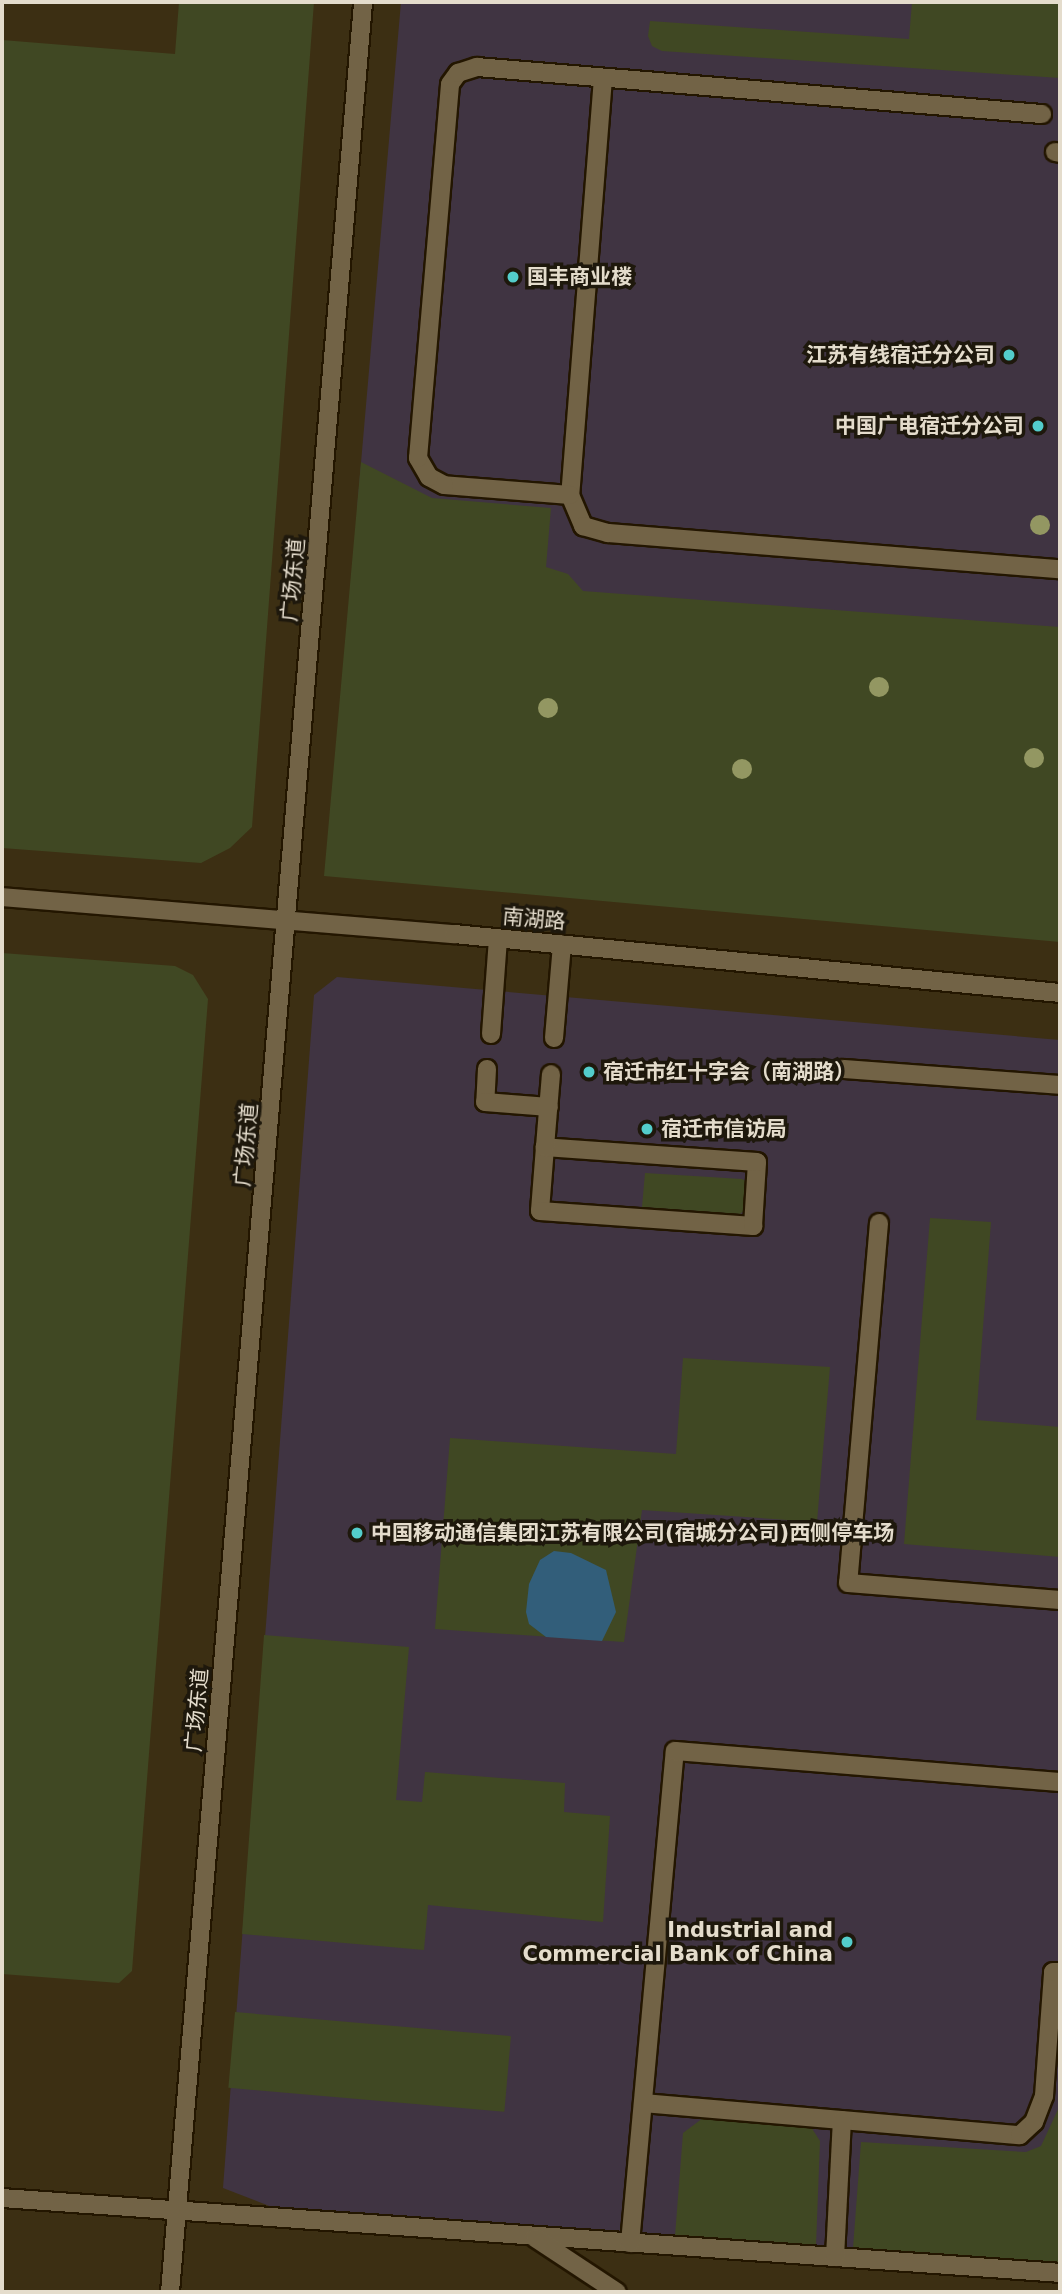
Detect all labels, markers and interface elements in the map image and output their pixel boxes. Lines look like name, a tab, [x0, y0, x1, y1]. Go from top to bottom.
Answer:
place label: 国丰商业楼	[527, 264, 632, 290]
marker: 国丰商业楼	[505, 269, 521, 285]
place label: 江苏有线宿迁分公司	[806, 342, 995, 368]
marker: 江苏有线宿迁分公司	[1001, 347, 1017, 363]
place label: 中国广电宿迁分公司	[835, 413, 1024, 439]
marker: 中国广电宿迁分公司	[1030, 418, 1046, 434]
street label: 广场东道	[277, 537, 309, 623]
street label: 南湖路	[502, 904, 566, 934]
place label: 宿迁市红十字会（南湖路）	[603, 1059, 855, 1085]
marker: 宿迁市红十字会（南湖路）	[581, 1064, 597, 1080]
street label: 广场东道	[230, 1102, 262, 1188]
place label: 宿迁市信访局	[661, 1116, 787, 1142]
marker: 宿迁市信访局	[639, 1121, 655, 1137]
place label: 中国移动通信集团江苏有限公司(宿城分公司)西侧停车场	[371, 1520, 894, 1546]
marker: 中国移动通信集团江苏有限公司(宿城分公司)西侧停车场	[349, 1525, 365, 1541]
street label: 广场东道	[181, 1667, 213, 1753]
place label: Industrial and Commercial Bank of China	[523, 1917, 833, 1967]
marker: Industrial and Commercial Bank of China	[839, 1934, 855, 1950]

